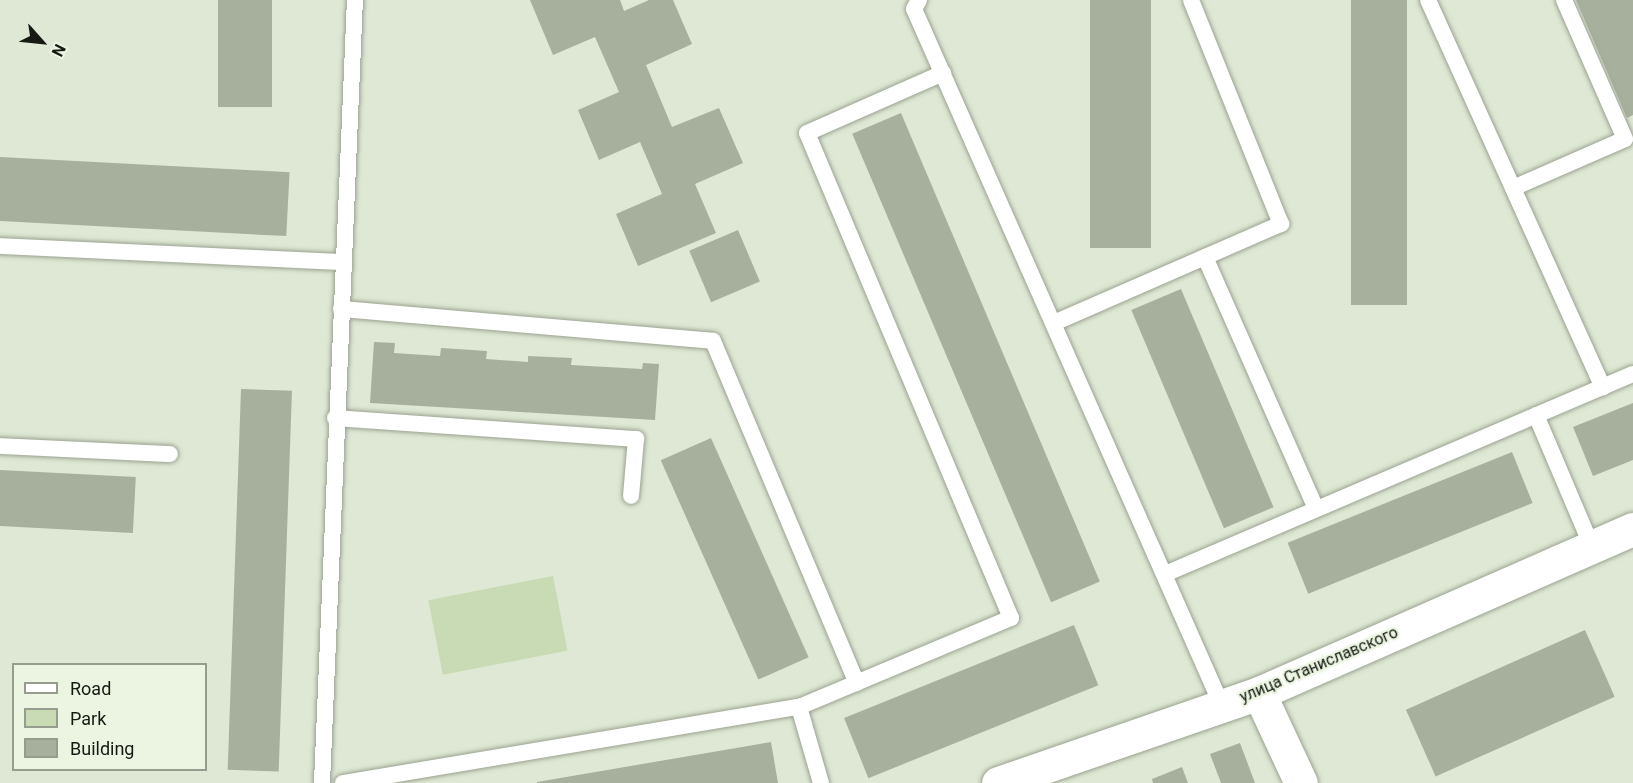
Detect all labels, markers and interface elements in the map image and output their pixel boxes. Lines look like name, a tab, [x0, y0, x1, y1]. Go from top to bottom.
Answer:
north arrow	[12, 12, 72, 72]
text: N	[47, 41, 70, 60]
street label: улица Станиславского	[1237, 623, 1401, 707]
legend	[12, 663, 207, 771]
text: Road	[70, 678, 111, 699]
text: Park	[70, 708, 106, 729]
text: Building	[70, 738, 134, 759]

